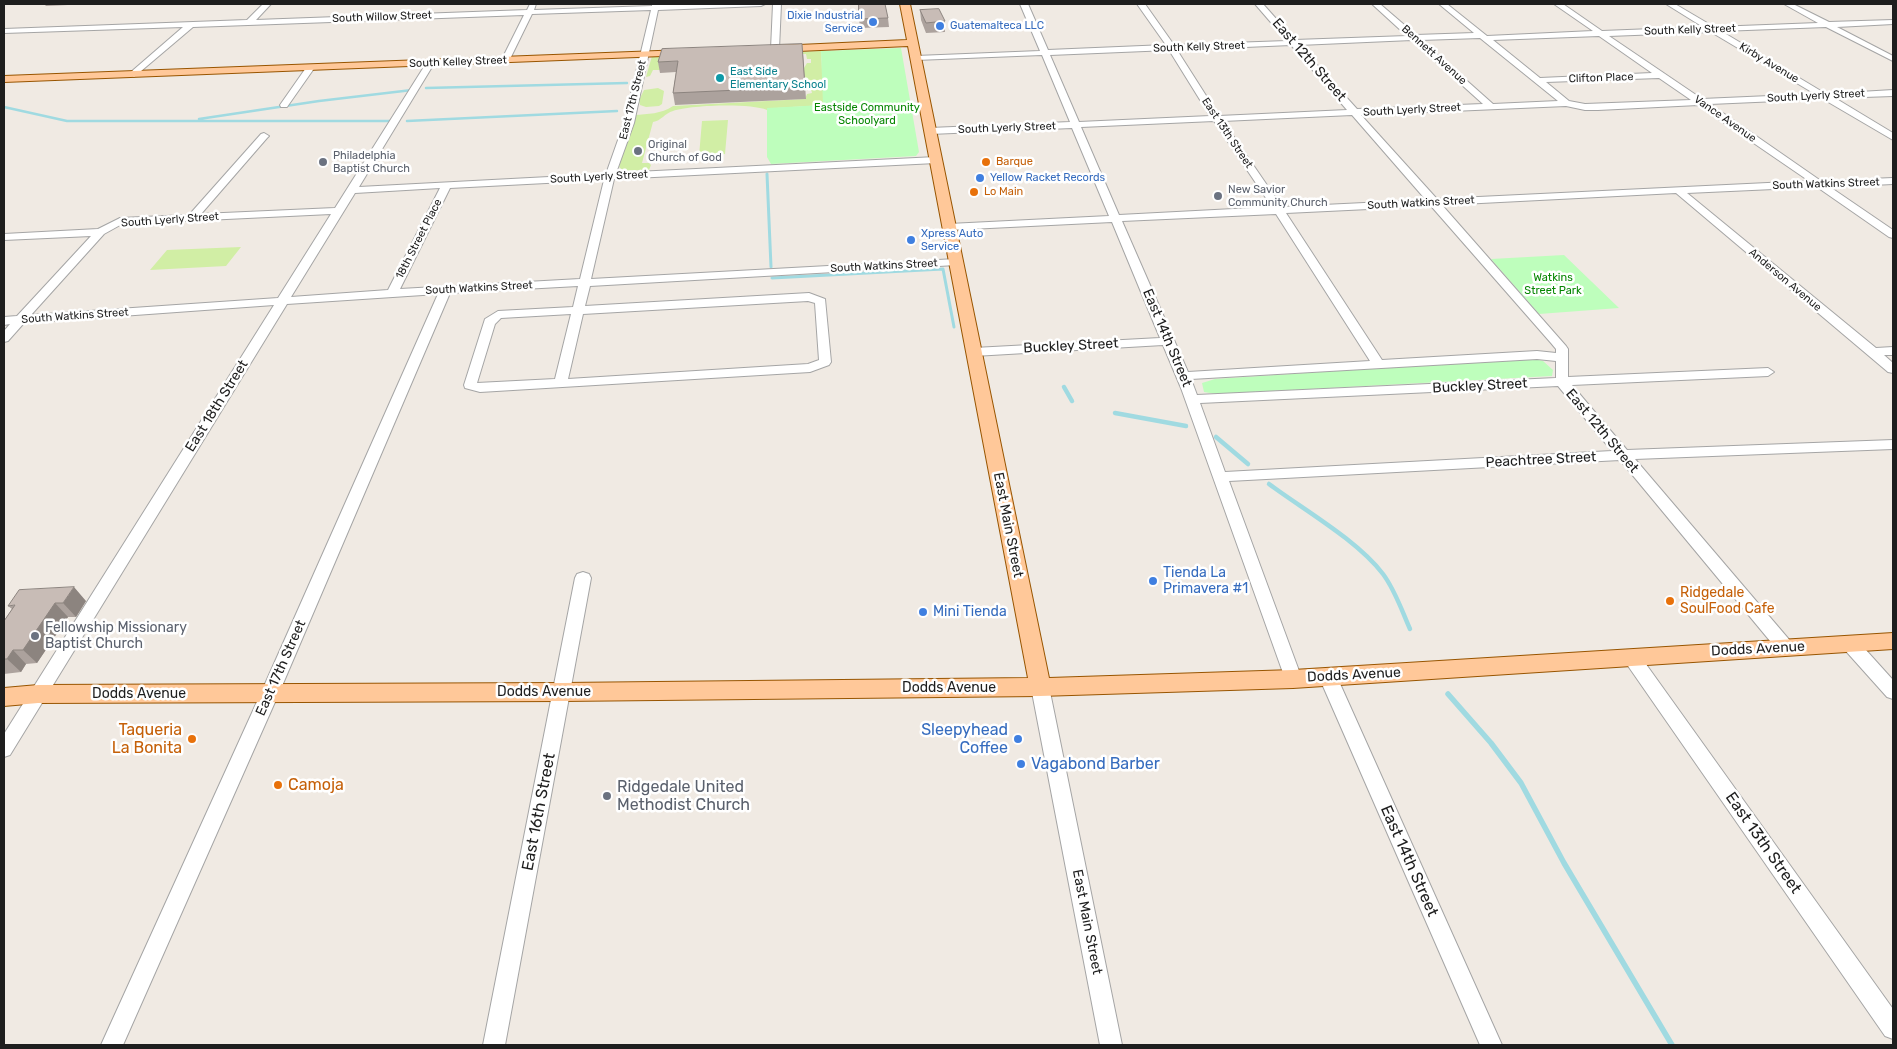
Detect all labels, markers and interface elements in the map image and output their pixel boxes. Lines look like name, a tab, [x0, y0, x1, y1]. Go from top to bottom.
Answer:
street label: South Willow Street	[332, 9, 432, 25]
place label: Dixie Industrial Service	[787, 9, 863, 35]
street label: East 12th Street	[1268, 15, 1350, 105]
marker: Dixie Industrial Service	[867, 16, 879, 28]
place label: Guatemalteca LLC	[950, 19, 1044, 33]
marker: Guatemalteca LLC	[934, 20, 946, 32]
street label: Bennett Avenue	[1399, 22, 1469, 88]
street label: South Kelly Street	[1644, 22, 1736, 38]
street label: South Kelly Street	[1153, 39, 1245, 55]
street label: Kirby Avenue	[1737, 40, 1801, 86]
street label: South Kelley Street	[409, 54, 507, 70]
street label: East 17th Street	[617, 59, 649, 141]
place label: East Side Elementary School	[730, 65, 826, 91]
street label: Clifton Place	[1568, 70, 1634, 86]
marker: East Side Elementary School	[714, 72, 726, 84]
street label: South Lyerly Street	[1767, 87, 1865, 105]
street label: Vance Avenue	[1691, 93, 1759, 145]
street label: East 13th Street	[1199, 95, 1255, 171]
park label: Eastside Community Schoolyard	[814, 101, 920, 127]
street label: South Lyerly Street	[1363, 101, 1461, 119]
street label: South Lyerly Street	[958, 120, 1056, 136]
place label: Original Church of God	[648, 138, 722, 164]
marker: Original Church of God	[632, 145, 644, 157]
place label: Philadelphia Baptist Church	[333, 149, 410, 175]
place label: Barque	[996, 155, 1033, 169]
marker: Philadelphia Baptist Church	[317, 156, 329, 168]
marker: Barque	[980, 156, 992, 168]
street label: South Lyerly Street	[550, 168, 648, 186]
place label: Yellow Racket Records	[990, 171, 1105, 185]
marker: Yellow Racket Records	[974, 172, 986, 184]
street label: South Watkins Street	[1772, 176, 1880, 192]
place label: New Savior Community Church	[1228, 183, 1328, 209]
place label: Lo Main	[984, 185, 1023, 199]
marker: Lo Main	[968, 186, 980, 198]
marker: New Savior Community Church	[1212, 190, 1224, 202]
street label: South Watkins Street	[1367, 194, 1475, 212]
street label: 18th Street Place	[393, 197, 445, 281]
street label: South Lyerly Street	[121, 210, 219, 230]
place label: Xpress Auto Service	[921, 227, 983, 253]
marker: Xpress Auto Service	[905, 234, 917, 246]
street label: Anderson Avenue	[1746, 246, 1824, 314]
street label: South Watkins Street	[830, 257, 938, 275]
park label: Watkins Street Park	[1524, 271, 1582, 297]
street label: South Watkins Street	[425, 279, 533, 297]
street label: East 14th Street	[1139, 286, 1195, 390]
street label: South Watkins Street	[21, 306, 129, 326]
street label: Buckley Street	[1023, 335, 1119, 357]
street label: East 18th Street	[182, 357, 252, 455]
street label: Buckley Street	[1432, 375, 1528, 397]
street label: East 12th Street	[1562, 386, 1642, 476]
street label: Peachtree Street	[1485, 449, 1597, 471]
street label: East Main Street	[990, 471, 1026, 579]
place label: Tienda La Primavera #1	[1163, 565, 1248, 598]
marker: Tienda La Primavera #1	[1147, 575, 1159, 587]
place label: Ridgedale SoulFood Cafe	[1680, 585, 1775, 618]
marker: Ridgedale SoulFood Cafe	[1664, 595, 1676, 607]
place label: Mini Tienda	[933, 604, 1007, 620]
marker: Mini Tienda	[917, 606, 929, 618]
street label: East 17th Street	[252, 617, 310, 719]
place label: Fellowship Missionary Baptist Church	[45, 620, 187, 652]
marker: Fellowship Missionary Baptist Church	[29, 630, 41, 642]
street label: Dodds Avenue	[1711, 638, 1805, 660]
street label: Dodds Avenue	[1307, 664, 1401, 686]
street label: Dodds Avenue	[902, 680, 996, 696]
street label: Dodds Avenue	[497, 684, 591, 700]
street label: Dodds Avenue	[92, 686, 186, 702]
place label: Taqueria La Bonita	[112, 720, 182, 758]
place label: Sleepyhead Coffee	[921, 720, 1008, 758]
marker: Taqueria La Bonita	[186, 733, 198, 745]
marker: Sleepyhead Coffee	[1012, 733, 1024, 745]
street label: East 16th Street	[518, 752, 560, 872]
place label: Vagabond Barber	[1031, 754, 1160, 774]
marker: Vagabond Barber	[1015, 758, 1027, 770]
place label: Camoja	[288, 775, 344, 795]
place label: Ridgedale United Methodist Church	[617, 777, 750, 815]
marker: Camoja	[272, 779, 284, 791]
street label: East 13th Street	[1721, 789, 1805, 897]
marker: Ridgedale United Methodist Church	[601, 790, 613, 802]
street label: East 14th Street	[1376, 802, 1442, 920]
street label: East Main Street	[1069, 868, 1105, 976]

